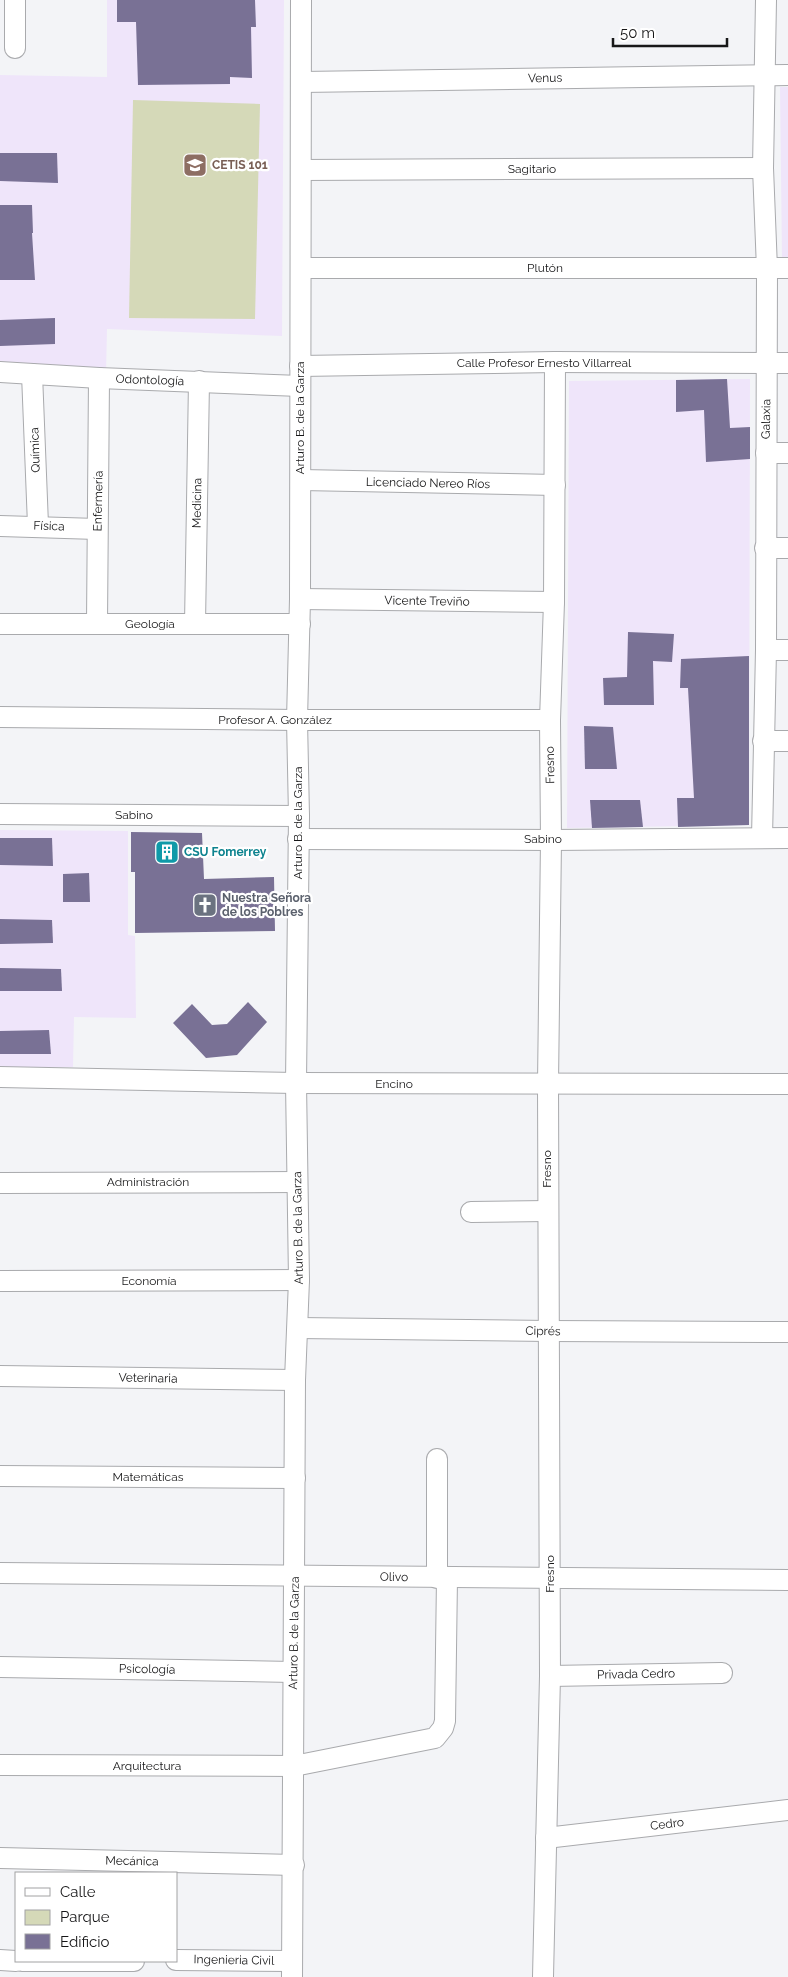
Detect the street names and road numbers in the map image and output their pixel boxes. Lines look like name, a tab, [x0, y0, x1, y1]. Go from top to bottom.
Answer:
street label: Venus	[528, 71, 562, 85]
street label: Sagitario	[508, 162, 556, 176]
street label: Plutón	[527, 261, 563, 275]
street label: Calle Profesor Ernesto Villarreal	[457, 356, 632, 370]
street label: Arturo B. de la Garza	[293, 361, 307, 475]
street label: Odontología	[115, 372, 185, 388]
street label: Galaxia	[759, 399, 773, 439]
street label: Química	[27, 427, 43, 473]
street label: Enfermería	[90, 471, 106, 531]
street label: Licenciado Nereo Ríos	[366, 475, 491, 491]
street label: Medicina	[190, 478, 204, 528]
street label: Física	[33, 518, 65, 534]
street label: Vicente Treviño	[384, 593, 470, 609]
street label: Geología	[125, 617, 175, 631]
street label: Profesor A. González	[218, 713, 332, 727]
street label: Fresno	[543, 746, 557, 784]
street label: Arturo B. de la Garza	[291, 766, 305, 880]
street label: Sabino	[115, 808, 153, 822]
street label: Sabino	[524, 832, 562, 846]
street label: Encino	[375, 1077, 413, 1091]
street label: Fresno	[540, 1150, 554, 1188]
street label: Arturo B. de la Garza	[290, 1171, 306, 1285]
street label: Administración	[107, 1175, 189, 1189]
street label: Economía	[121, 1274, 177, 1288]
street label: Ciprés	[525, 1324, 561, 1338]
street label: Veterinaria	[118, 1370, 178, 1386]
street label: Matemáticas	[113, 1470, 184, 1484]
street label: Fresno	[543, 1555, 557, 1593]
street label: Olivo	[380, 1570, 408, 1584]
street label: Arturo B. de la Garza	[286, 1576, 302, 1690]
street label: Psicología	[119, 1662, 175, 1676]
street label: Privada Cedro	[597, 1666, 675, 1682]
street label: Arquitectura	[113, 1759, 181, 1773]
street label: Cedro	[649, 1815, 685, 1833]
street label: Mecánica	[105, 1854, 159, 1868]
street label: Ingenieria Civil	[194, 1952, 275, 1968]

